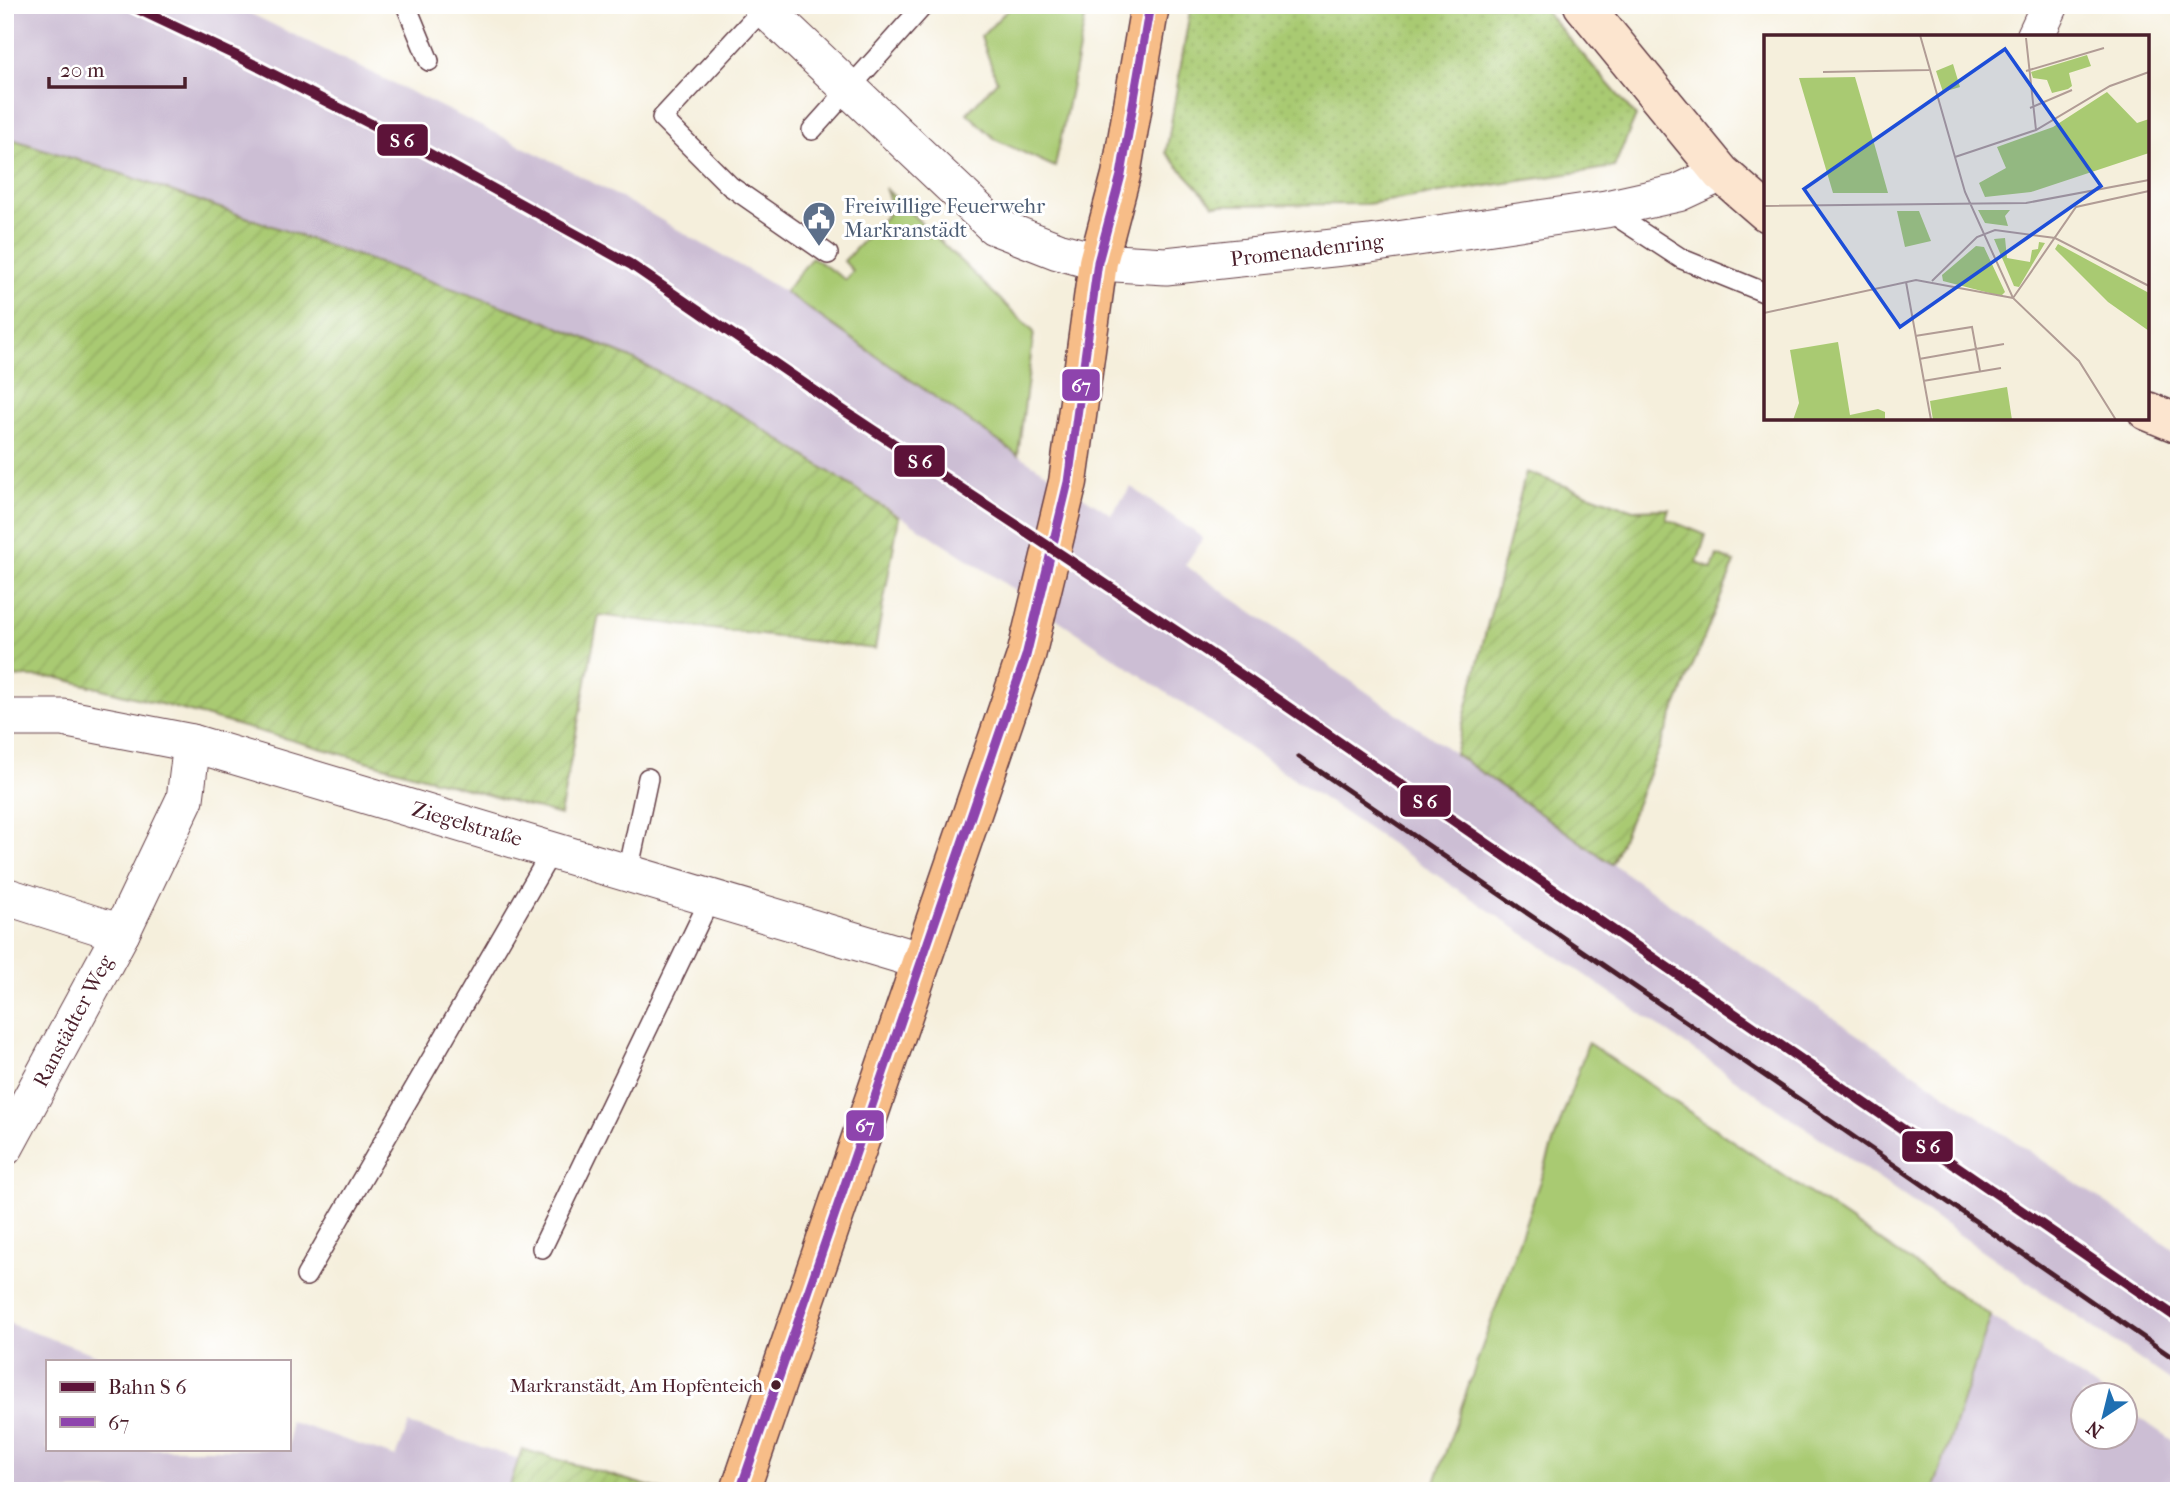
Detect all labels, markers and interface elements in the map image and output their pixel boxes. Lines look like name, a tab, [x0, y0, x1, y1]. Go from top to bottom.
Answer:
inset map	[1764, 35, 2149, 420]
scale bar	[49, 46, 186, 90]
text: 20 m	[60, 58, 105, 82]
line badge: S 6	[376, 123, 429, 157]
text: S 6	[390, 130, 415, 152]
place label: Freiwillige Feuerwehr Markranstädt	[844, 194, 1045, 242]
public building icon: Freiwillige Feuerwehr Markranstädt	[800, 199, 838, 248]
street label: Promenadenring	[1229, 229, 1386, 271]
line badge: 67	[1061, 368, 1101, 402]
text: 67	[1071, 375, 1091, 397]
line badge: S 6	[893, 444, 946, 478]
text: S 6	[908, 451, 933, 473]
line badge: S 6	[1399, 784, 1452, 818]
text: S 6	[1413, 791, 1438, 813]
street label: Ziegelstraße	[409, 797, 525, 851]
street label: Ranstädter Weg	[28, 950, 118, 1091]
line badge: 67	[845, 1109, 885, 1142]
text: 67	[855, 1115, 875, 1137]
line badge: S 6	[1901, 1130, 1954, 1163]
text: S 6	[1916, 1136, 1941, 1158]
legend	[46, 1360, 290, 1450]
text: Bahn S 6	[108, 1375, 187, 1399]
place label: Markranstädt, Am Hopfenteich	[510, 1375, 763, 1397]
marker: Markranstädt, Am Hopfenteich	[769, 1378, 783, 1392]
north arrow	[2068, 1380, 2138, 1450]
text: 67	[108, 1411, 129, 1435]
text: N	[2082, 1416, 2107, 1442]

